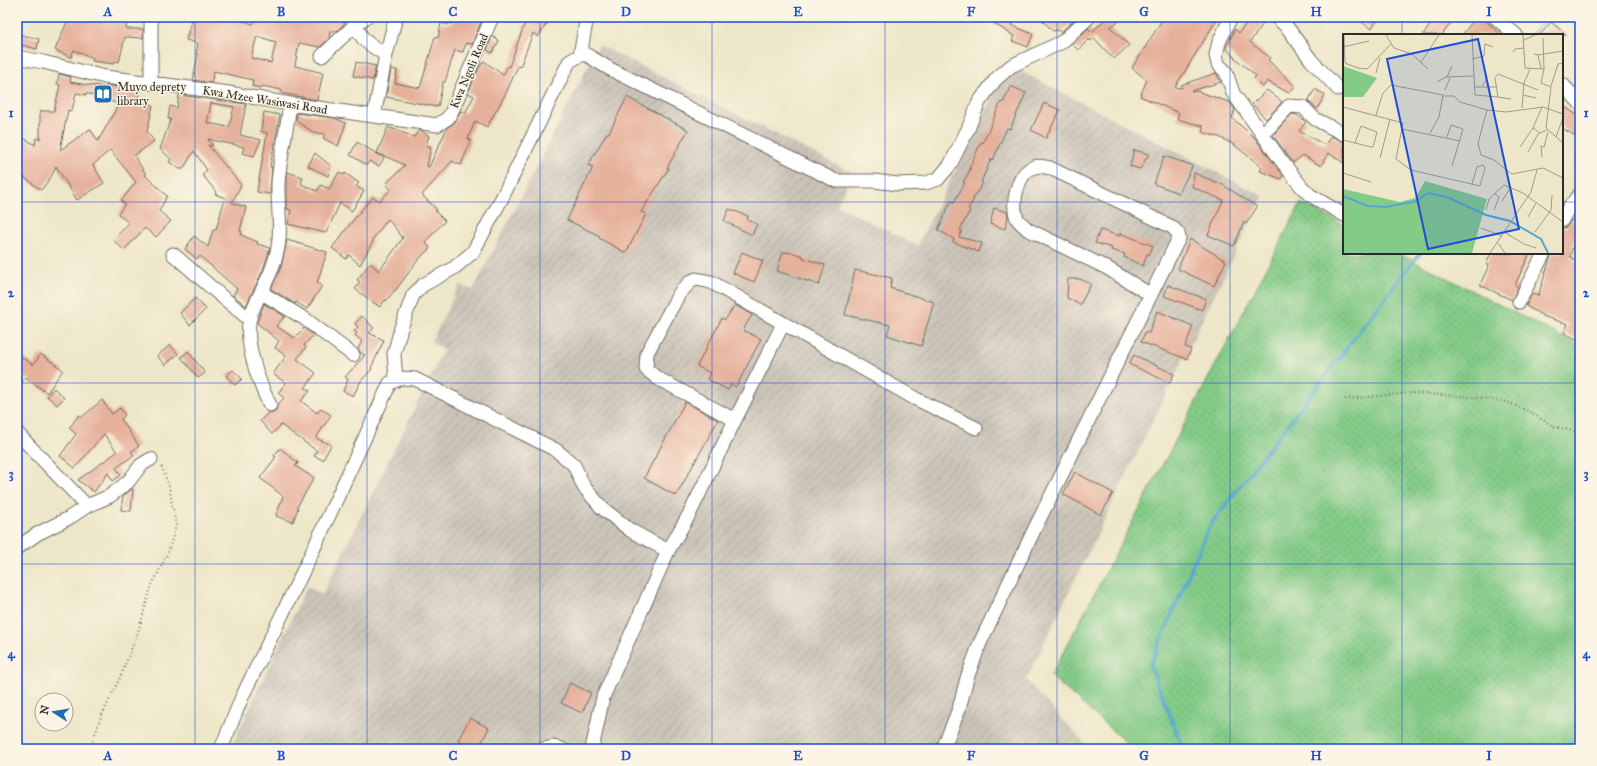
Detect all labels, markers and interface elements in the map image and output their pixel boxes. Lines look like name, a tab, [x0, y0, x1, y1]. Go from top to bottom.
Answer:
text: A	[103, 4, 113, 20]
text: B	[277, 4, 286, 20]
text: C	[449, 4, 458, 20]
text: D	[621, 4, 631, 20]
text: E	[793, 4, 803, 20]
text: F	[967, 4, 976, 20]
text: G	[1139, 4, 1149, 20]
text: H	[1310, 4, 1322, 20]
text: I	[1486, 4, 1492, 20]
street label: Kwa Ngoli Road	[447, 31, 492, 111]
inset map	[1343, 34, 1563, 254]
place label: Muyo deprety library	[117, 80, 186, 108]
library icon: Muyo deprety library	[92, 83, 114, 105]
street label: Kwa Mzee Wasiwasi Road	[202, 83, 328, 117]
text: 1	[8, 105, 14, 121]
text: 1	[1583, 105, 1589, 121]
text: 2	[8, 285, 15, 301]
text: 2	[1583, 285, 1590, 301]
text: 3	[8, 466, 14, 482]
text: 3	[1583, 466, 1589, 482]
text: 4	[7, 646, 15, 662]
text: 4	[1582, 646, 1590, 662]
north arrow	[34, 692, 74, 732]
text: N	[37, 703, 52, 716]
text: A	[103, 748, 113, 764]
text: B	[277, 748, 286, 764]
text: C	[449, 748, 458, 764]
text: D	[621, 748, 631, 764]
text: E	[793, 748, 803, 764]
text: F	[967, 748, 976, 764]
text: G	[1139, 748, 1149, 764]
text: H	[1310, 748, 1322, 764]
text: I	[1486, 748, 1492, 764]

